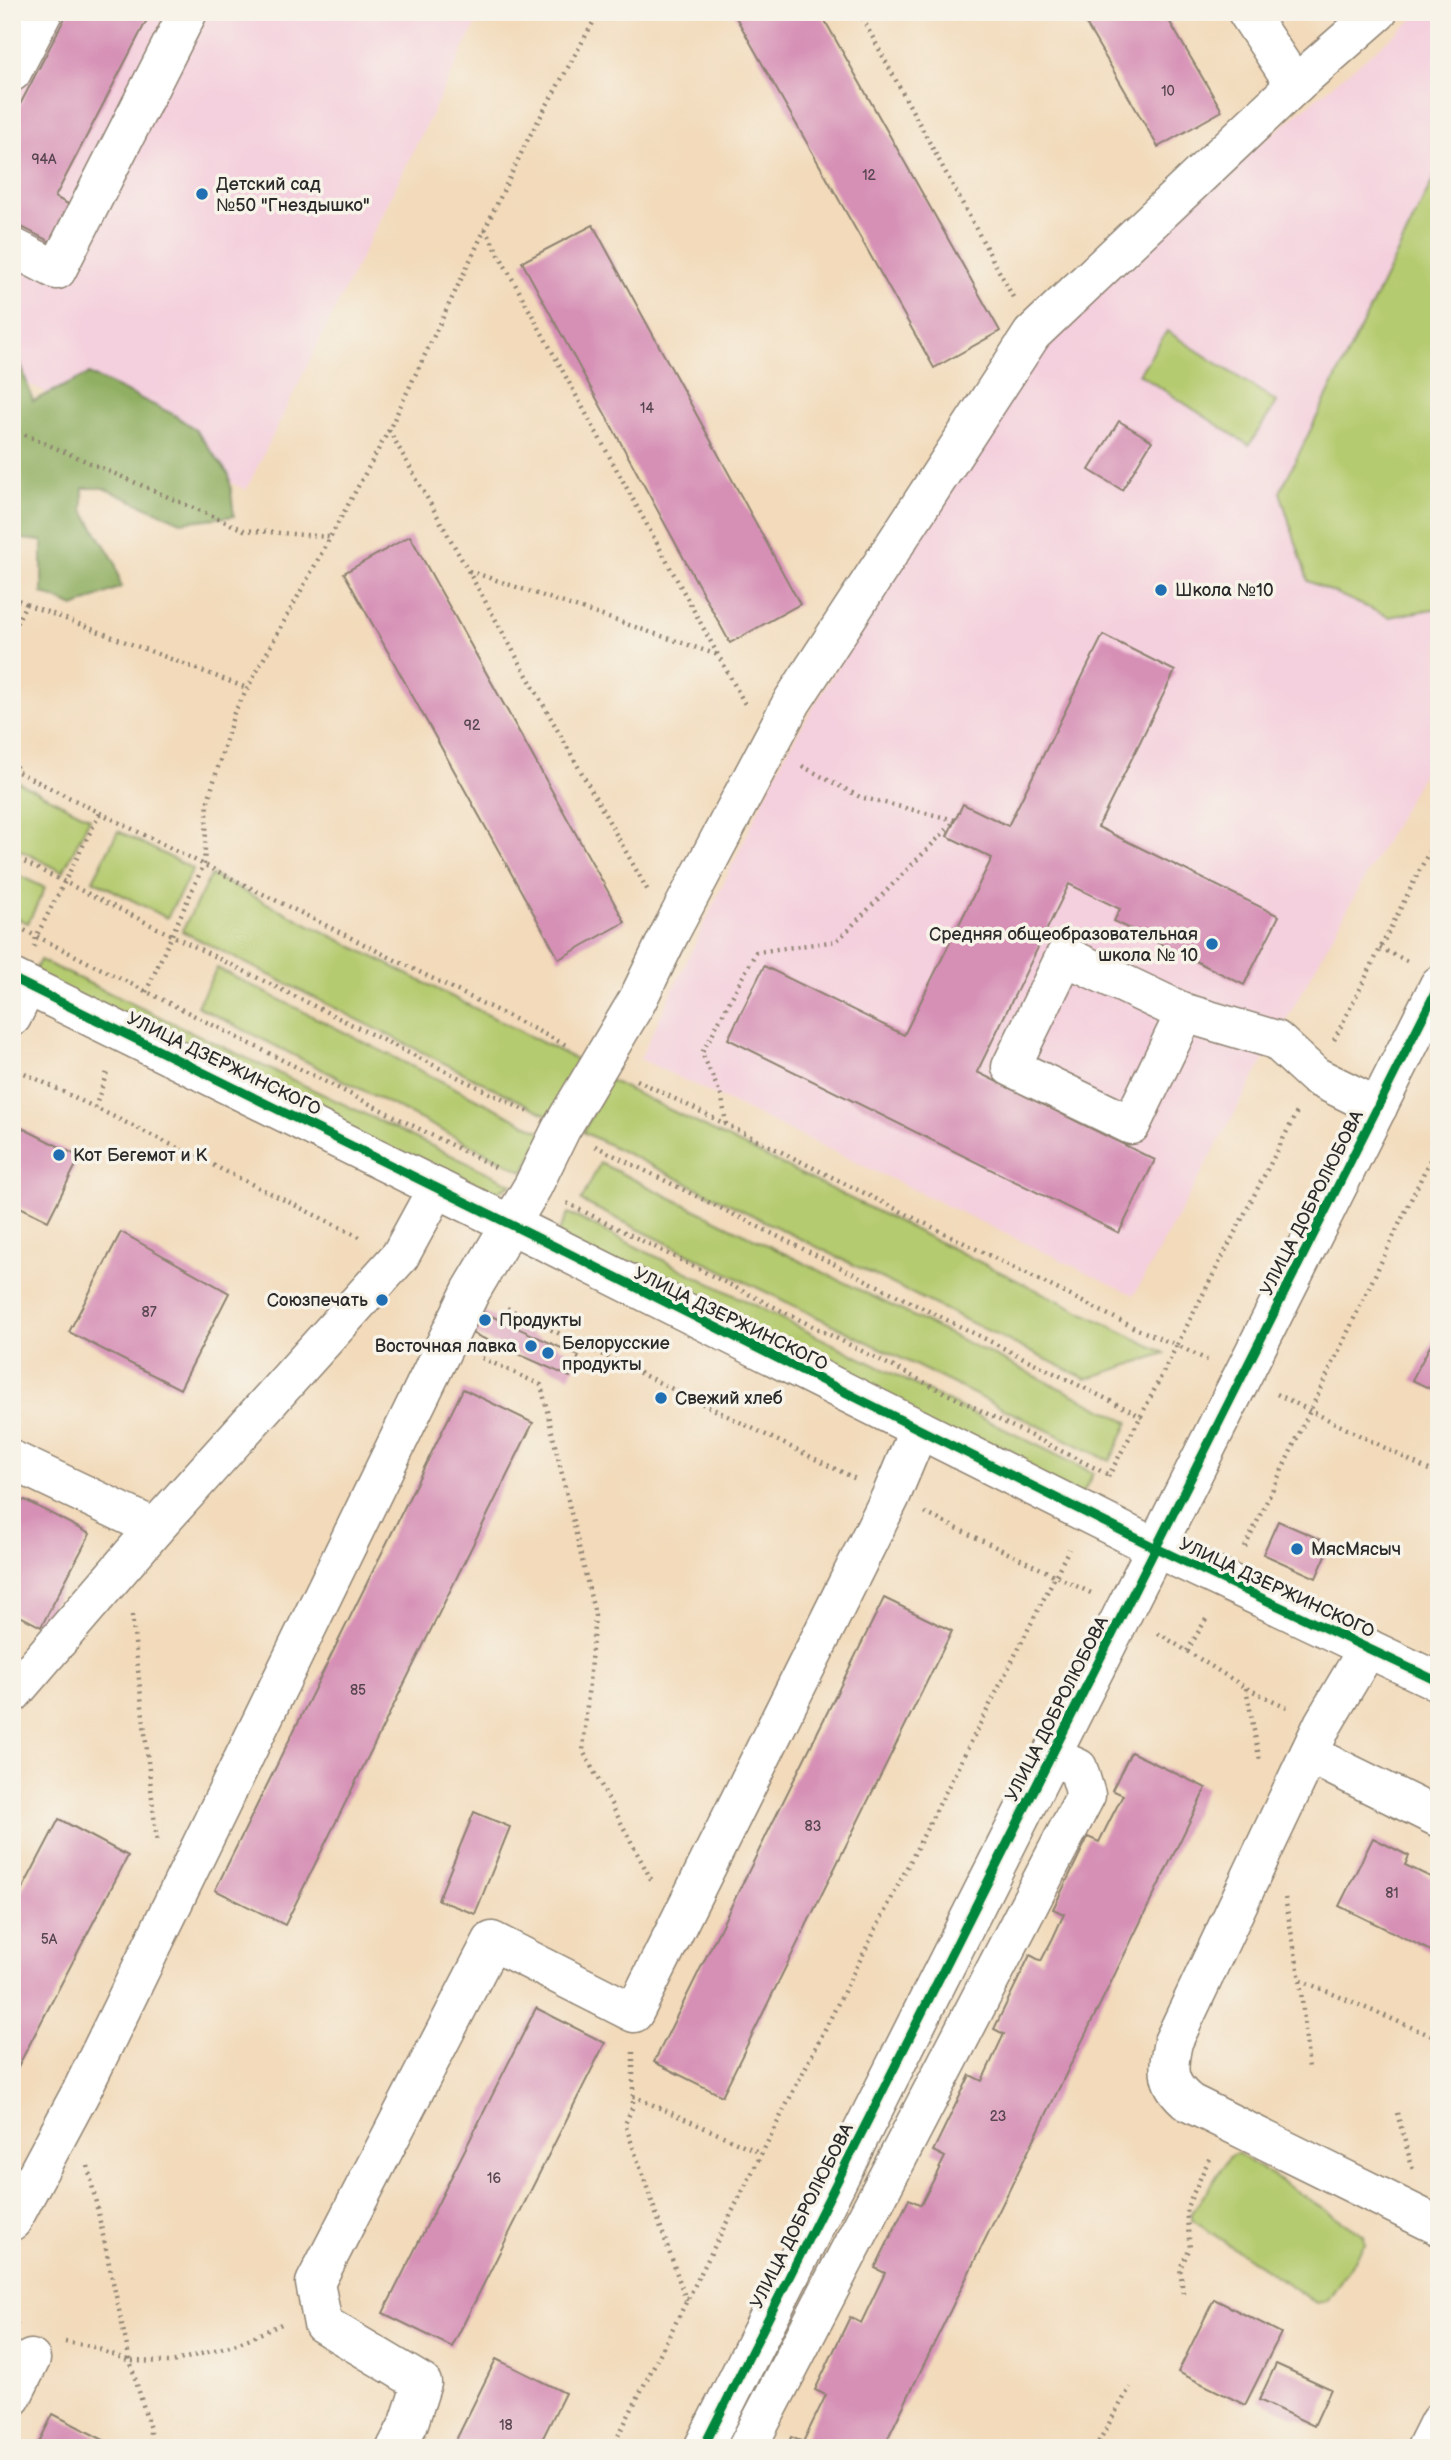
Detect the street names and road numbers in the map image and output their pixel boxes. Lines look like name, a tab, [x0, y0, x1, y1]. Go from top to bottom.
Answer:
street label: УЛИЦА ДЗЕРЖИНСКОГО	[124, 1008, 324, 1120]
street label: УЛИЦА ДОБРОЛЮБОВА	[1256, 1107, 1368, 1299]
street label: УЛИЦА ДЗЕРЖИНСКОГО	[631, 1263, 831, 1375]
street label: УЛИЦА ДЗЕРЖИНСКОГО	[1176, 1533, 1378, 1643]
street label: УЛИЦА ДОБРОЛЮБОВА	[1001, 1613, 1113, 1805]
street label: УЛИЦА ДОБРОЛЮБОВА	[746, 2120, 858, 2312]

